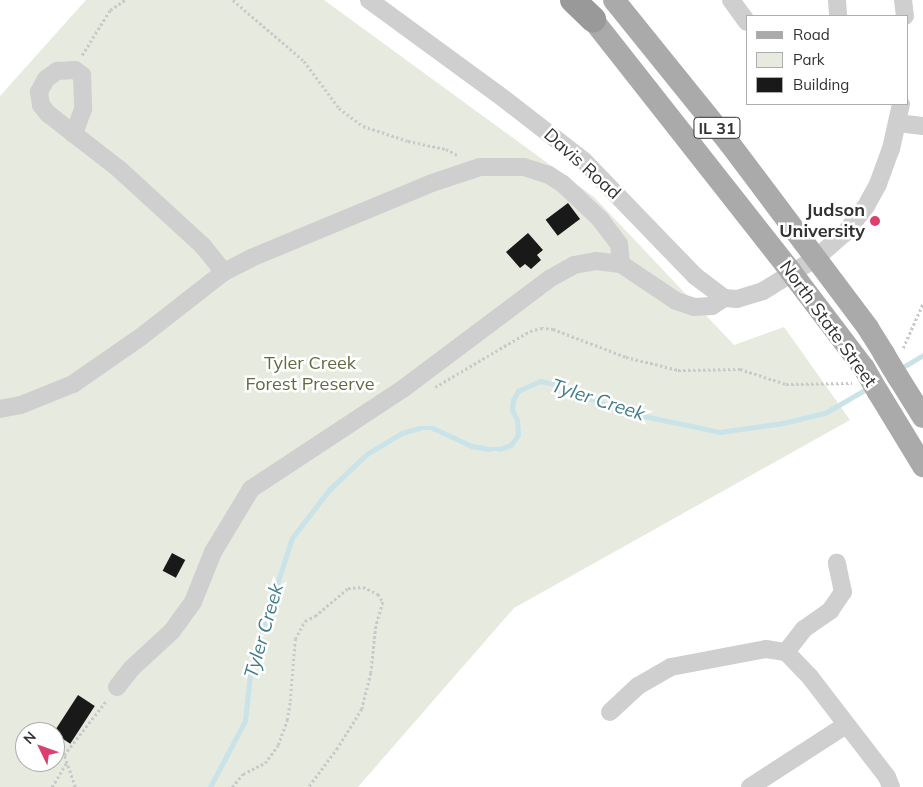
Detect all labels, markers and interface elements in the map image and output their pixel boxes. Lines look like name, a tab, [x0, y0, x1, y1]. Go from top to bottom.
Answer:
legend	[746, 15, 908, 105]
text: Road	[793, 25, 830, 44]
text: Park	[793, 50, 825, 69]
text: Building	[793, 75, 849, 94]
road number: IL 31	[693, 115, 741, 142]
street label: Davis Road	[539, 124, 625, 204]
place label: Judson University	[779, 200, 865, 242]
marker: Judson University	[869, 215, 881, 227]
street label: North State Street	[775, 257, 881, 391]
park label: Tyler Creek Forest Preserve	[246, 353, 374, 396]
water label: Tyler Creek	[548, 374, 648, 426]
water label: Tyler Creek	[240, 581, 288, 681]
north arrow	[15, 722, 65, 772]
text: N	[19, 728, 40, 748]

